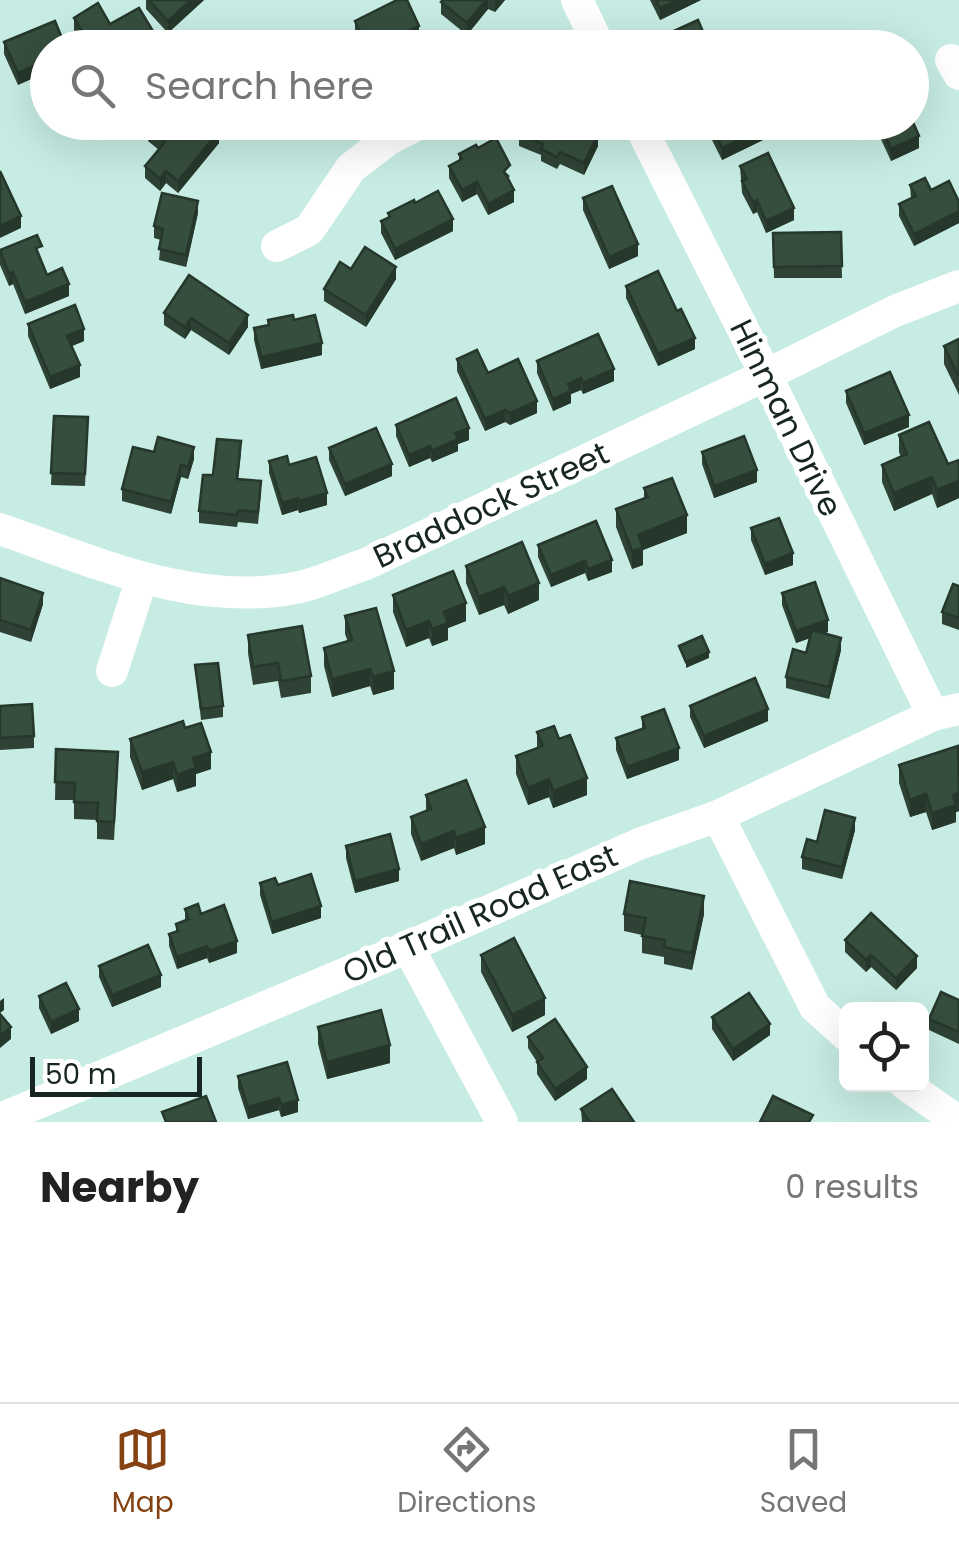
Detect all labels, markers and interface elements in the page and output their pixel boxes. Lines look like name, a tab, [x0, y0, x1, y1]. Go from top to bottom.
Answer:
search box	[30, 30, 929, 140]
icon: search	[65, 58, 120, 113]
text: Search here	[145, 59, 374, 112]
street label: Hinman Drive	[719, 312, 854, 524]
street label: Braddock Street	[366, 430, 616, 579]
street label: Old Trail Road East	[335, 833, 624, 994]
map controls	[839, 1002, 929, 1092]
button: locate	[839, 1002, 929, 1092]
scale bar	[30, 1052, 202, 1096]
text: 50 m	[45, 1055, 116, 1094]
text: Nearby	[40, 1158, 199, 1217]
text: 0 results	[785, 1164, 919, 1209]
tab: Map	[112, 1422, 174, 1524]
tab: Directions	[397, 1422, 536, 1524]
tab: Saved	[760, 1422, 847, 1524]

